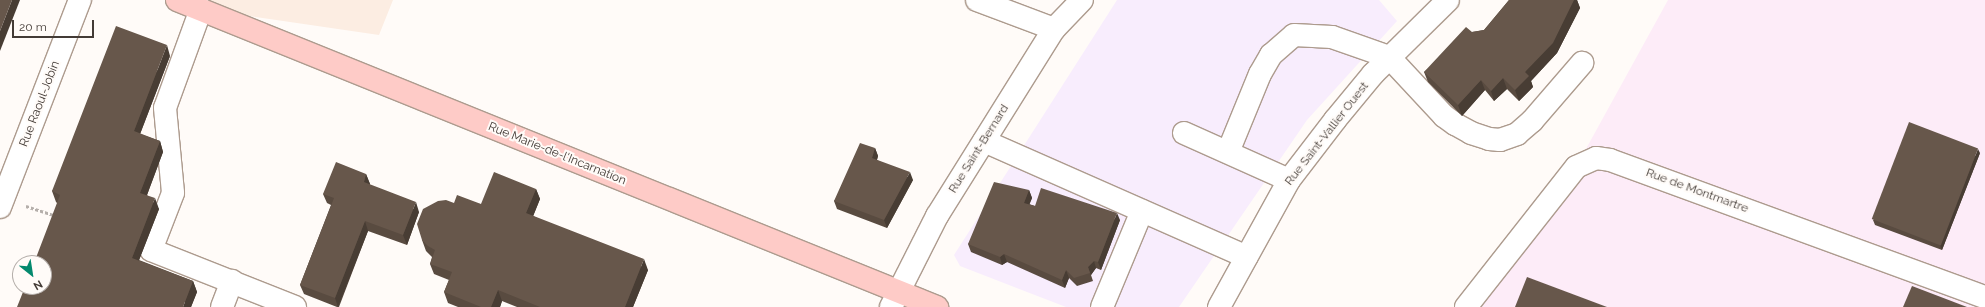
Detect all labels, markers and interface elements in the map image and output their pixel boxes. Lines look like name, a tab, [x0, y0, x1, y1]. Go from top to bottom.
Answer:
scale bar	[14, 12, 96, 38]
text: 20 m	[19, 20, 47, 34]
street label: Rue Raoul-Jobin	[17, 59, 63, 149]
street label: Rue Saint-Vallier Ouest	[1282, 79, 1372, 189]
street label: Rue Saint-Bernard	[946, 102, 1012, 196]
street label: Rue Marie-de-l'Incarnation	[486, 120, 628, 188]
street label: Rue de Montmartre	[1644, 166, 1750, 216]
north arrow	[12, 255, 52, 295]
text: N	[31, 277, 45, 293]

